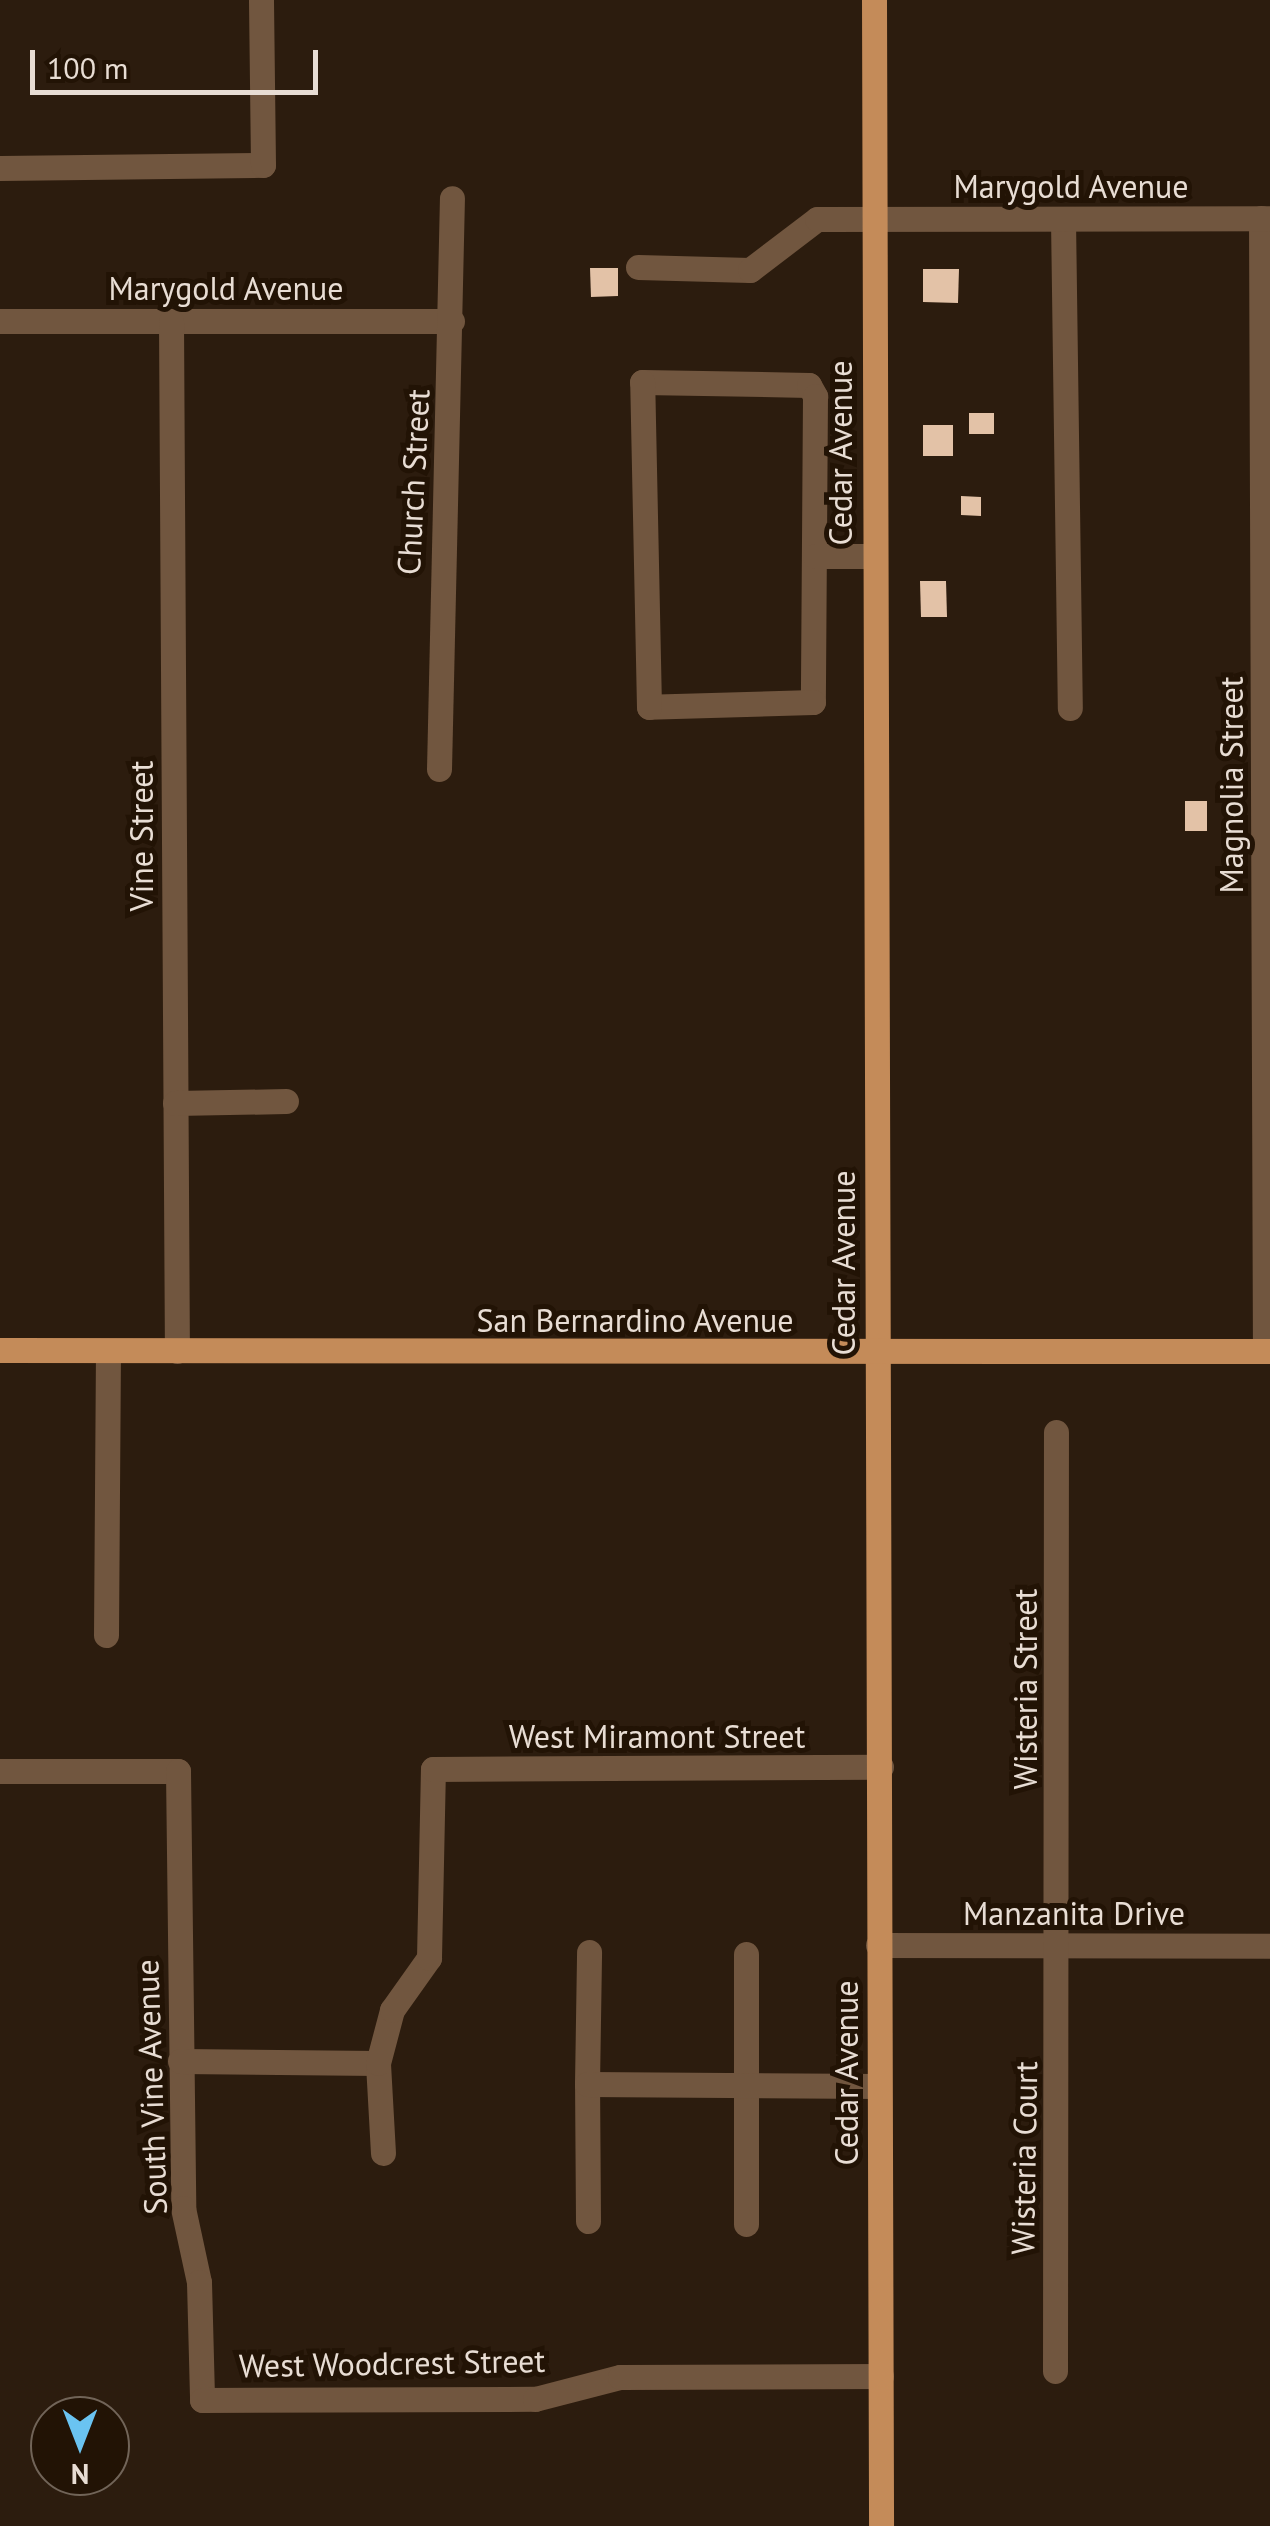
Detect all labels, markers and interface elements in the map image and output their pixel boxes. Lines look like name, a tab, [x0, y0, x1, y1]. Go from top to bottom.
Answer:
scale bar	[35, 30, 322, 92]
text: 100 m	[47, 48, 128, 87]
street label: Marygold Avenue	[953, 167, 1189, 205]
street label: Marygold Avenue	[108, 269, 344, 307]
street label: Cedar Avenue	[821, 360, 859, 546]
street label: Church Street	[389, 388, 437, 576]
street label: Magnolia Street	[1212, 676, 1250, 894]
street label: Vine Street	[122, 761, 160, 911]
street label: Cedar Avenue	[824, 1170, 862, 1356]
street label: San Bernardino Avenue	[476, 1301, 794, 1339]
street label: Wisteria Street	[1006, 1589, 1044, 1789]
street label: West Miramont Street	[509, 1717, 805, 1755]
street label: Manzanita Drive	[963, 1894, 1185, 1932]
street label: South Vine Avenue	[127, 1958, 175, 2216]
street label: Cedar Avenue	[827, 1980, 865, 2166]
street label: Wisteria Court	[1003, 2061, 1045, 2255]
street label: West Woodcrest Street	[238, 2341, 546, 2385]
north arrow	[30, 2396, 130, 2496]
text: N	[71, 2456, 89, 2493]

